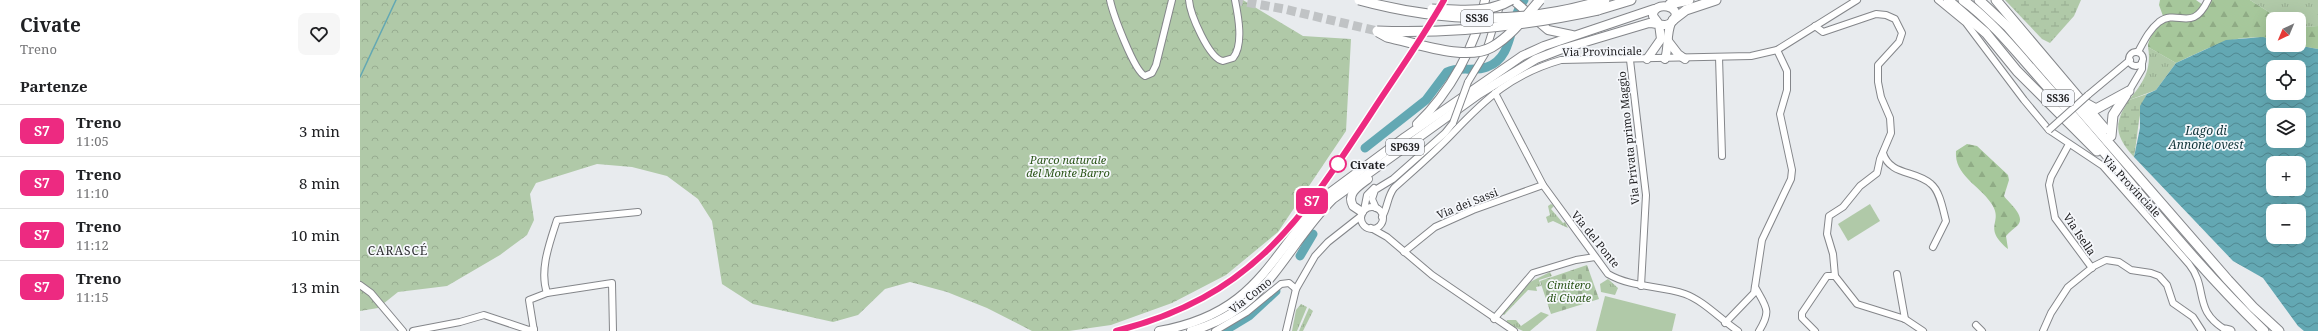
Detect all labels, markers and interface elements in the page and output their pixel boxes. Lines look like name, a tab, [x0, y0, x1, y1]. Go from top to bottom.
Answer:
road number: SS36	[1461, 10, 1493, 26]
text: Civate	[20, 12, 81, 38]
north arrow	[2266, 12, 2306, 52]
map controls	[2266, 12, 2306, 244]
button: heart	[298, 13, 340, 55]
text: Treno	[20, 40, 57, 58]
street label: Via Provinciale	[1562, 43, 1642, 59]
button: locate	[2266, 60, 2306, 100]
street label: Via Privata primo Maggio	[1614, 71, 1642, 205]
text: Partenze	[20, 76, 88, 96]
road number: SS36	[2042, 90, 2074, 106]
button: layers	[2266, 108, 2306, 148]
text: Treno	[76, 112, 121, 132]
text: S7	[34, 121, 50, 140]
text: 3 min	[299, 121, 340, 141]
water label: Lago di Annone ovest	[2167, 122, 2244, 153]
text: 11:05	[76, 132, 109, 150]
road number: SP639	[1386, 139, 1424, 155]
park label: Parco naturale del Monte Barro	[1026, 152, 1110, 180]
street label: Via Provinciale	[2099, 152, 2165, 220]
marker: Civate	[1329, 155, 1347, 173]
button: +	[2266, 156, 2306, 196]
place label: Civate	[1350, 157, 1385, 172]
text: Treno	[76, 164, 121, 184]
text: S7	[34, 173, 50, 192]
text: 8 min	[299, 173, 340, 193]
text: 11:10	[76, 184, 109, 202]
street label: Via dei Sassi	[1434, 184, 1500, 222]
line badge: S7	[1294, 188, 1330, 214]
text: S7	[1304, 191, 1320, 210]
button: −	[2266, 204, 2306, 244]
street label: Via del Ponte	[1569, 208, 1624, 271]
street label: Via Isella	[2060, 210, 2100, 258]
text: Treno	[76, 216, 121, 236]
text: S7	[34, 225, 50, 244]
text: 10 min	[291, 225, 340, 245]
text: 11:12	[76, 236, 109, 254]
district label: CARASCÉ	[368, 242, 428, 259]
text: Treno	[76, 268, 121, 288]
street label: Via Como	[1226, 274, 1274, 316]
text: S7	[34, 277, 50, 296]
text: 13 min	[291, 277, 340, 297]
park label: Cimitero di Civate	[1547, 277, 1592, 305]
text: 11:15	[76, 288, 109, 306]

